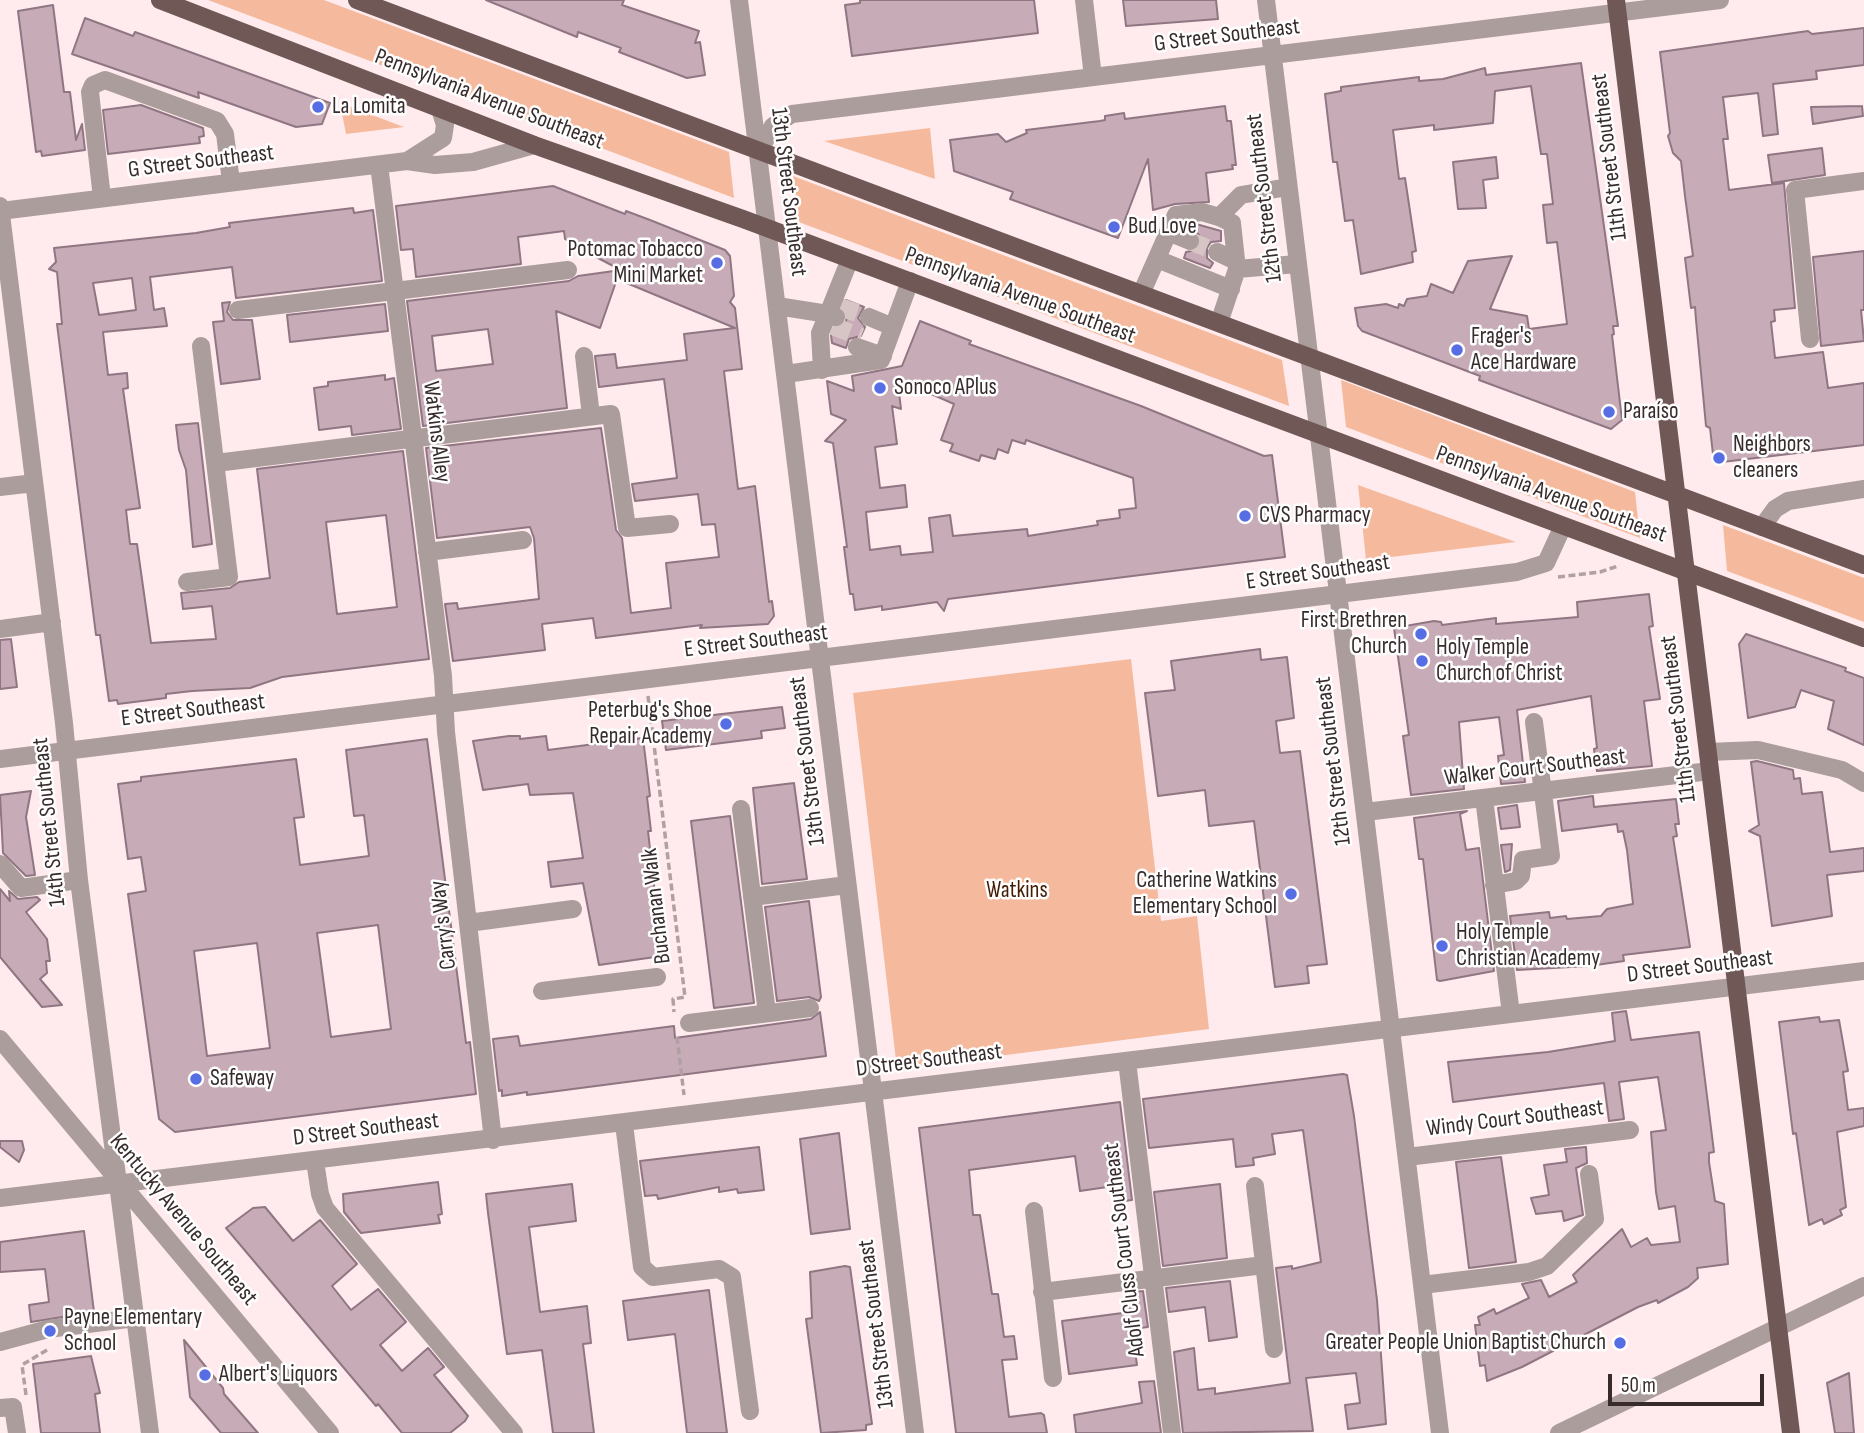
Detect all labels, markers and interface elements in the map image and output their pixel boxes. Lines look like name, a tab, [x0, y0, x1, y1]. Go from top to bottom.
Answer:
street label: G Street Southeast	[1153, 13, 1301, 59]
street label: Pennsylvania Avenue Southeast	[371, 44, 607, 156]
street label: 11th Street Southeast	[1586, 72, 1634, 242]
place label: La Lomita	[332, 93, 406, 121]
marker: La Lomita	[310, 99, 326, 115]
street label: 13th Street Southeast	[764, 106, 812, 278]
street label: 12th Street Southeast	[1241, 112, 1289, 284]
street label: G Street Southeast	[127, 139, 275, 185]
place label: Bud Love	[1128, 213, 1197, 241]
marker: Bud Love	[1106, 219, 1122, 235]
place label: Potomac Tobacco Mini Market	[567, 236, 703, 290]
street label: Pennsylvania Avenue Southeast	[901, 241, 1139, 351]
marker: Potomac Tobacco Mini Market	[709, 255, 725, 271]
place label: Frager's Ace Hardware	[1471, 323, 1576, 377]
marker: Frager's Ace Hardware	[1449, 342, 1465, 358]
place label: Sonoco APlus	[894, 374, 997, 402]
street label: Watkins Alley	[416, 380, 456, 484]
marker: Sonoco APlus	[872, 380, 888, 396]
place label: Paraíso	[1623, 398, 1678, 426]
marker: Paraíso	[1601, 404, 1617, 420]
place label: Neighbors cleaners	[1733, 431, 1811, 485]
street label: Pennsylvania Avenue Southeast	[1432, 440, 1670, 550]
marker: Neighbors cleaners	[1711, 450, 1727, 466]
place label: CVS Pharmacy	[1259, 502, 1371, 530]
marker: CVS Pharmacy	[1237, 508, 1253, 524]
street label: E Street Southeast	[1245, 549, 1391, 597]
place label: First Brethren Church	[1301, 607, 1407, 661]
street label: E Street Southeast	[683, 619, 829, 665]
marker: First Brethren Church	[1413, 626, 1429, 642]
place label: Holy Temple Church of Christ	[1436, 634, 1562, 688]
street label: 11th Street Southeast	[1655, 634, 1703, 804]
marker: Holy Temple Church of Christ	[1414, 653, 1430, 669]
street label: 13th Street Southeast	[784, 675, 832, 847]
street label: 12th Street Southeast	[1310, 675, 1358, 847]
street label: E Street Southeast	[120, 688, 266, 734]
place label: Peterbug's Shoe Repair Academy	[588, 697, 712, 751]
marker: Peterbug's Shoe Repair Academy	[718, 716, 734, 732]
street label: 14th Street Southeast	[27, 736, 73, 908]
street label: Walker Court Southeast	[1443, 743, 1627, 793]
street label: Buchanan Walk	[636, 847, 678, 965]
place label: Catherine Watkins Elementary School	[1133, 867, 1277, 921]
park label: Watkins	[986, 877, 1048, 905]
street label: Carry's Way	[425, 879, 463, 971]
marker: Catherine Watkins Elementary School	[1283, 886, 1299, 902]
place label: Holy Temple Christian Academy	[1456, 919, 1600, 973]
marker: Holy Temple Christian Academy	[1434, 938, 1450, 954]
street label: D Street Southeast	[1626, 944, 1774, 990]
street label: D Street Southeast	[855, 1038, 1003, 1084]
place label: Safeway	[210, 1065, 274, 1093]
marker: Safeway	[188, 1071, 204, 1087]
street label: Windy Court Southeast	[1425, 1094, 1605, 1144]
street label: D Street Southeast	[292, 1107, 440, 1153]
street label: Kentucky Avenue Southeast	[103, 1129, 263, 1311]
street label: Adolf Cluss Court Southeast	[1098, 1142, 1152, 1358]
street label: 13th Street Southeast	[853, 1238, 901, 1410]
place label: Payne Elementary School	[64, 1304, 202, 1358]
marker: Payne Elementary School	[42, 1323, 58, 1339]
place label: Greater People Union Baptist Church	[1325, 1329, 1606, 1357]
marker: Greater People Union Baptist Church	[1612, 1335, 1628, 1351]
scale bar	[1612, 1360, 1768, 1404]
place label: Albert's Liquors	[219, 1361, 338, 1389]
marker: Albert's Liquors	[197, 1367, 213, 1383]
text: 50 m	[1621, 1373, 1656, 1398]

